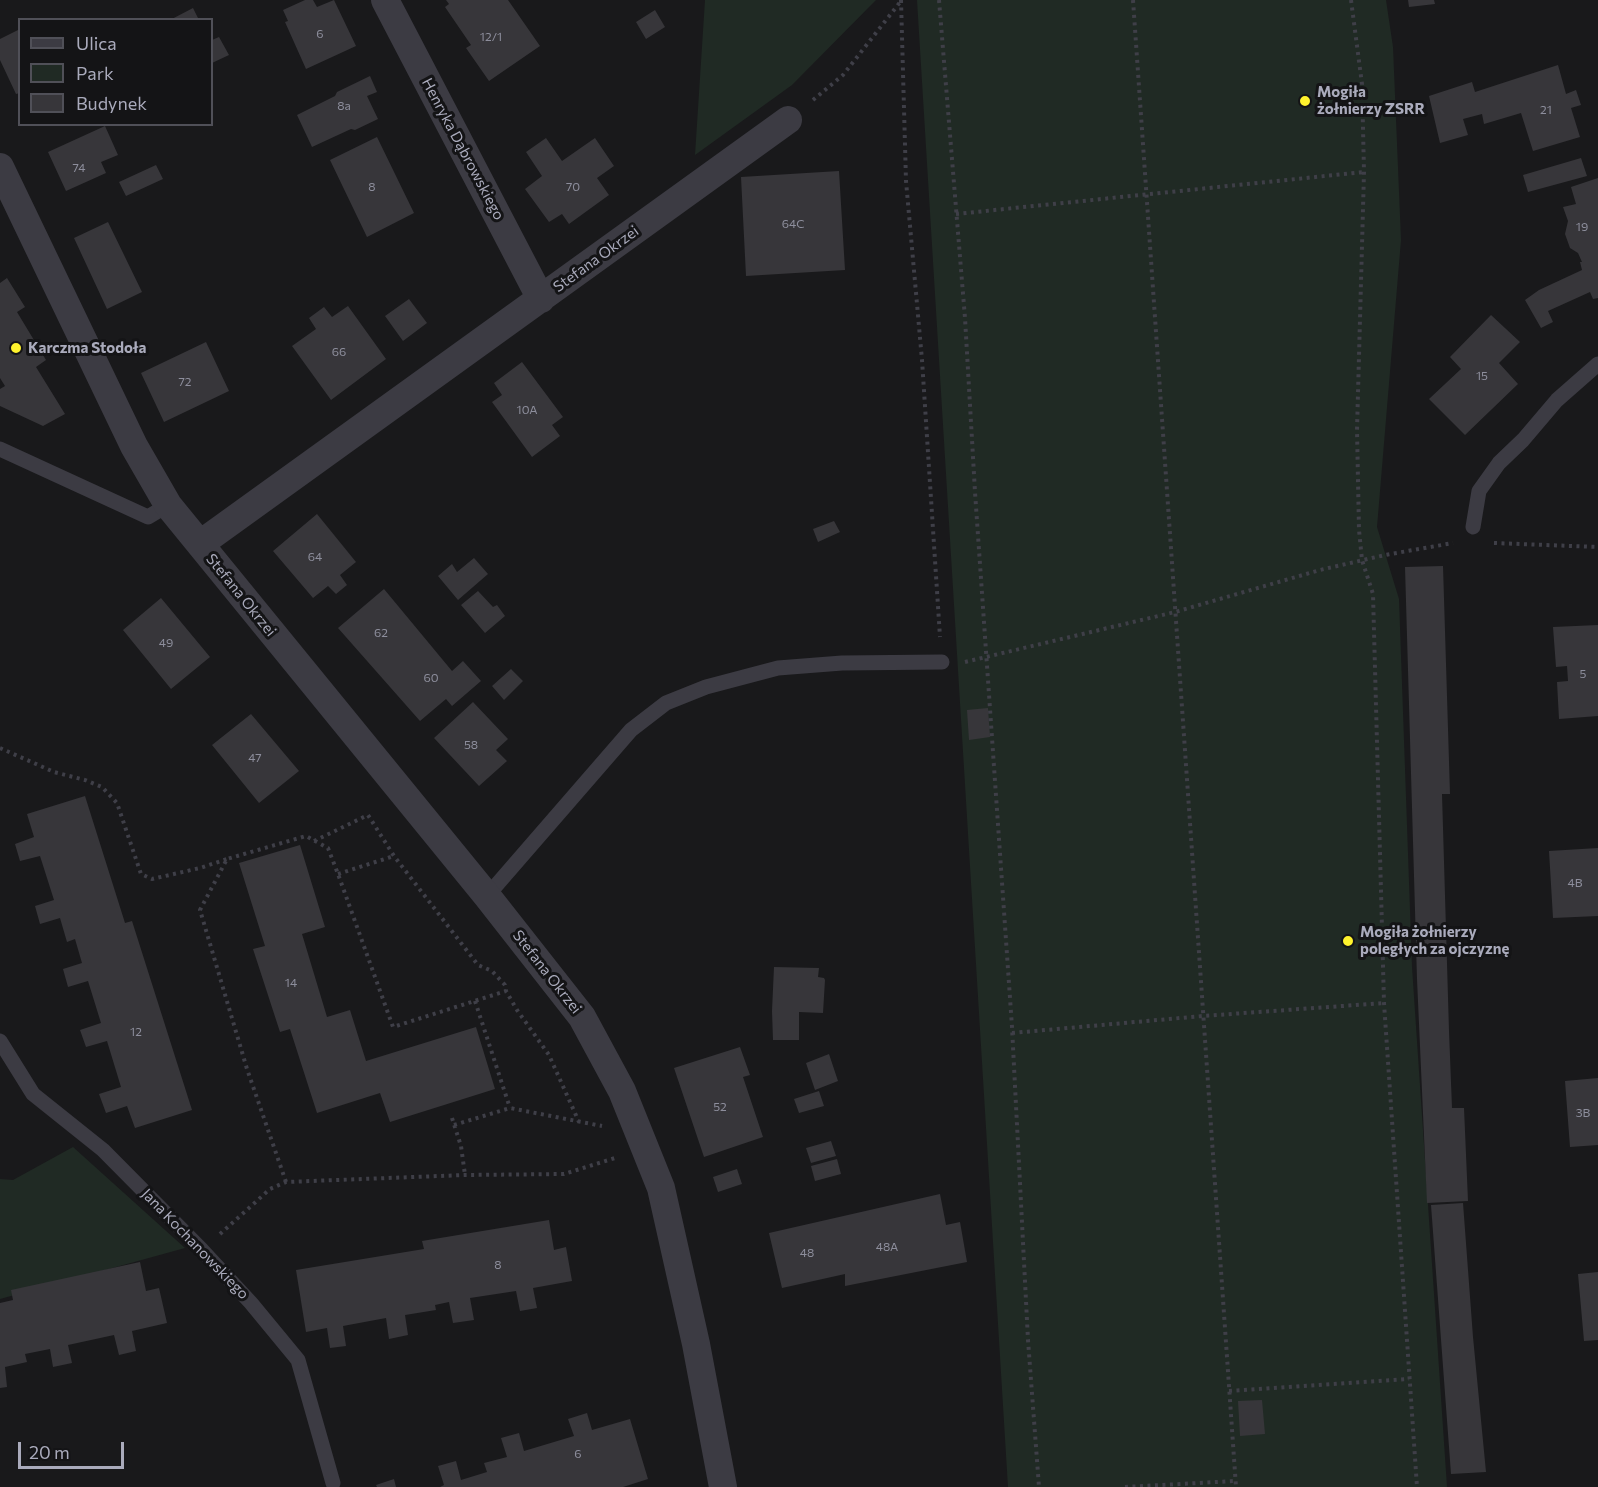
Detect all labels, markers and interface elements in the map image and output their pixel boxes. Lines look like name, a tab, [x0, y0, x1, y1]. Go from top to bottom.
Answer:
legend	[18, 18, 213, 126]
house number: 6	[316, 27, 324, 41]
house number: 12/1	[480, 30, 502, 44]
text: Ulica	[76, 32, 117, 54]
text: Park	[76, 62, 114, 84]
street label: Henryka Dąbrowskiego	[418, 75, 508, 223]
place label: Mogiła żołnierzy ZSRR	[1317, 83, 1425, 118]
text: Budynek	[76, 92, 147, 114]
marker: Mogiła żołnierzy ZSRR	[1298, 94, 1312, 108]
house number: 8a	[337, 99, 351, 113]
house number: 21	[1540, 103, 1552, 117]
house number: 74	[73, 161, 85, 175]
house number: 8	[368, 180, 376, 194]
house number: 70	[566, 180, 580, 194]
house number: 64C	[782, 217, 804, 231]
house number: 19	[1576, 220, 1588, 234]
street label: Stefana Okrzei	[550, 222, 642, 296]
place label: Karczma Stodoła	[28, 339, 146, 357]
marker: Karczma Stodoła	[9, 341, 23, 355]
house number: 66	[332, 345, 346, 359]
house number: 15	[1476, 369, 1488, 383]
house number: 72	[179, 375, 191, 389]
house number: 10A	[517, 403, 537, 417]
street label: Stefana Okrzei	[202, 550, 280, 640]
house number: 64	[308, 550, 322, 564]
house number: 62	[374, 626, 388, 640]
house number: 49	[159, 636, 173, 650]
house number: 5	[1580, 667, 1586, 681]
house number: 60	[423, 671, 439, 685]
house number: 58	[464, 738, 478, 752]
house number: 47	[248, 751, 262, 765]
house number: 4B	[1568, 876, 1582, 890]
place label: Mogiła żołnierzy poległych za ojczyznę	[1360, 923, 1509, 958]
street label: Stefana Okrzei	[509, 927, 585, 1017]
marker: Mogiła żołnierzy poległych za ojczyznę	[1341, 934, 1355, 948]
house number: 14	[285, 976, 297, 990]
house number: 12	[130, 1025, 142, 1039]
house number: 52	[713, 1100, 727, 1114]
house number: 3B	[1576, 1106, 1590, 1120]
street label: Jana Kochanowskiego	[138, 1185, 252, 1303]
house number: 48A	[876, 1240, 898, 1254]
house number: 48	[800, 1246, 814, 1260]
house number: 8	[494, 1258, 502, 1272]
scale bar	[21, 1430, 128, 1468]
text: 20 m	[29, 1441, 70, 1463]
house number: 6	[574, 1447, 582, 1461]

